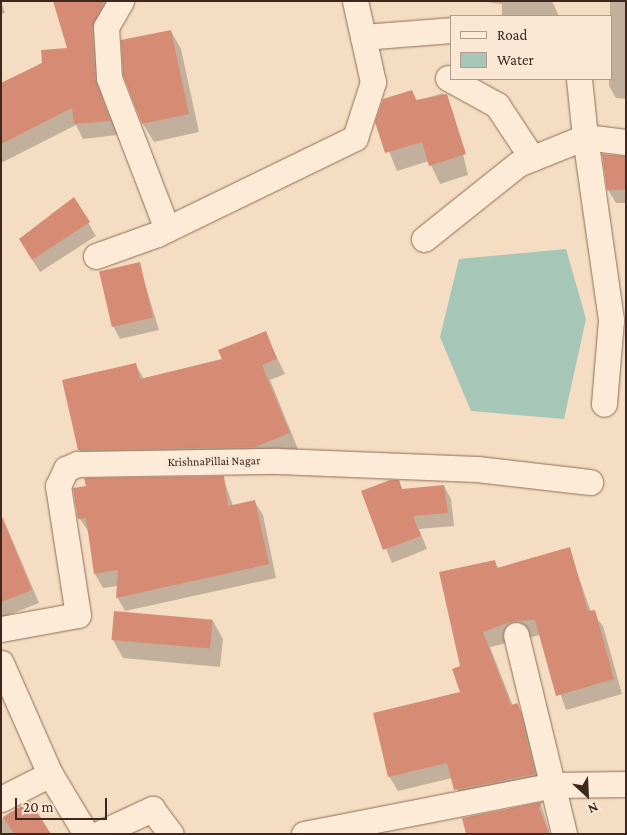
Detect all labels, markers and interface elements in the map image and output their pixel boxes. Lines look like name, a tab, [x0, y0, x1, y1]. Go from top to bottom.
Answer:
legend	[450, 15, 612, 80]
text: Road	[497, 27, 527, 43]
text: Water	[497, 52, 534, 68]
street label: KrishnaPillai Nagar	[167, 454, 261, 470]
north arrow	[562, 770, 612, 820]
scale bar	[18, 788, 110, 820]
text: 20 m	[23, 799, 54, 815]
text: N	[586, 799, 601, 818]

